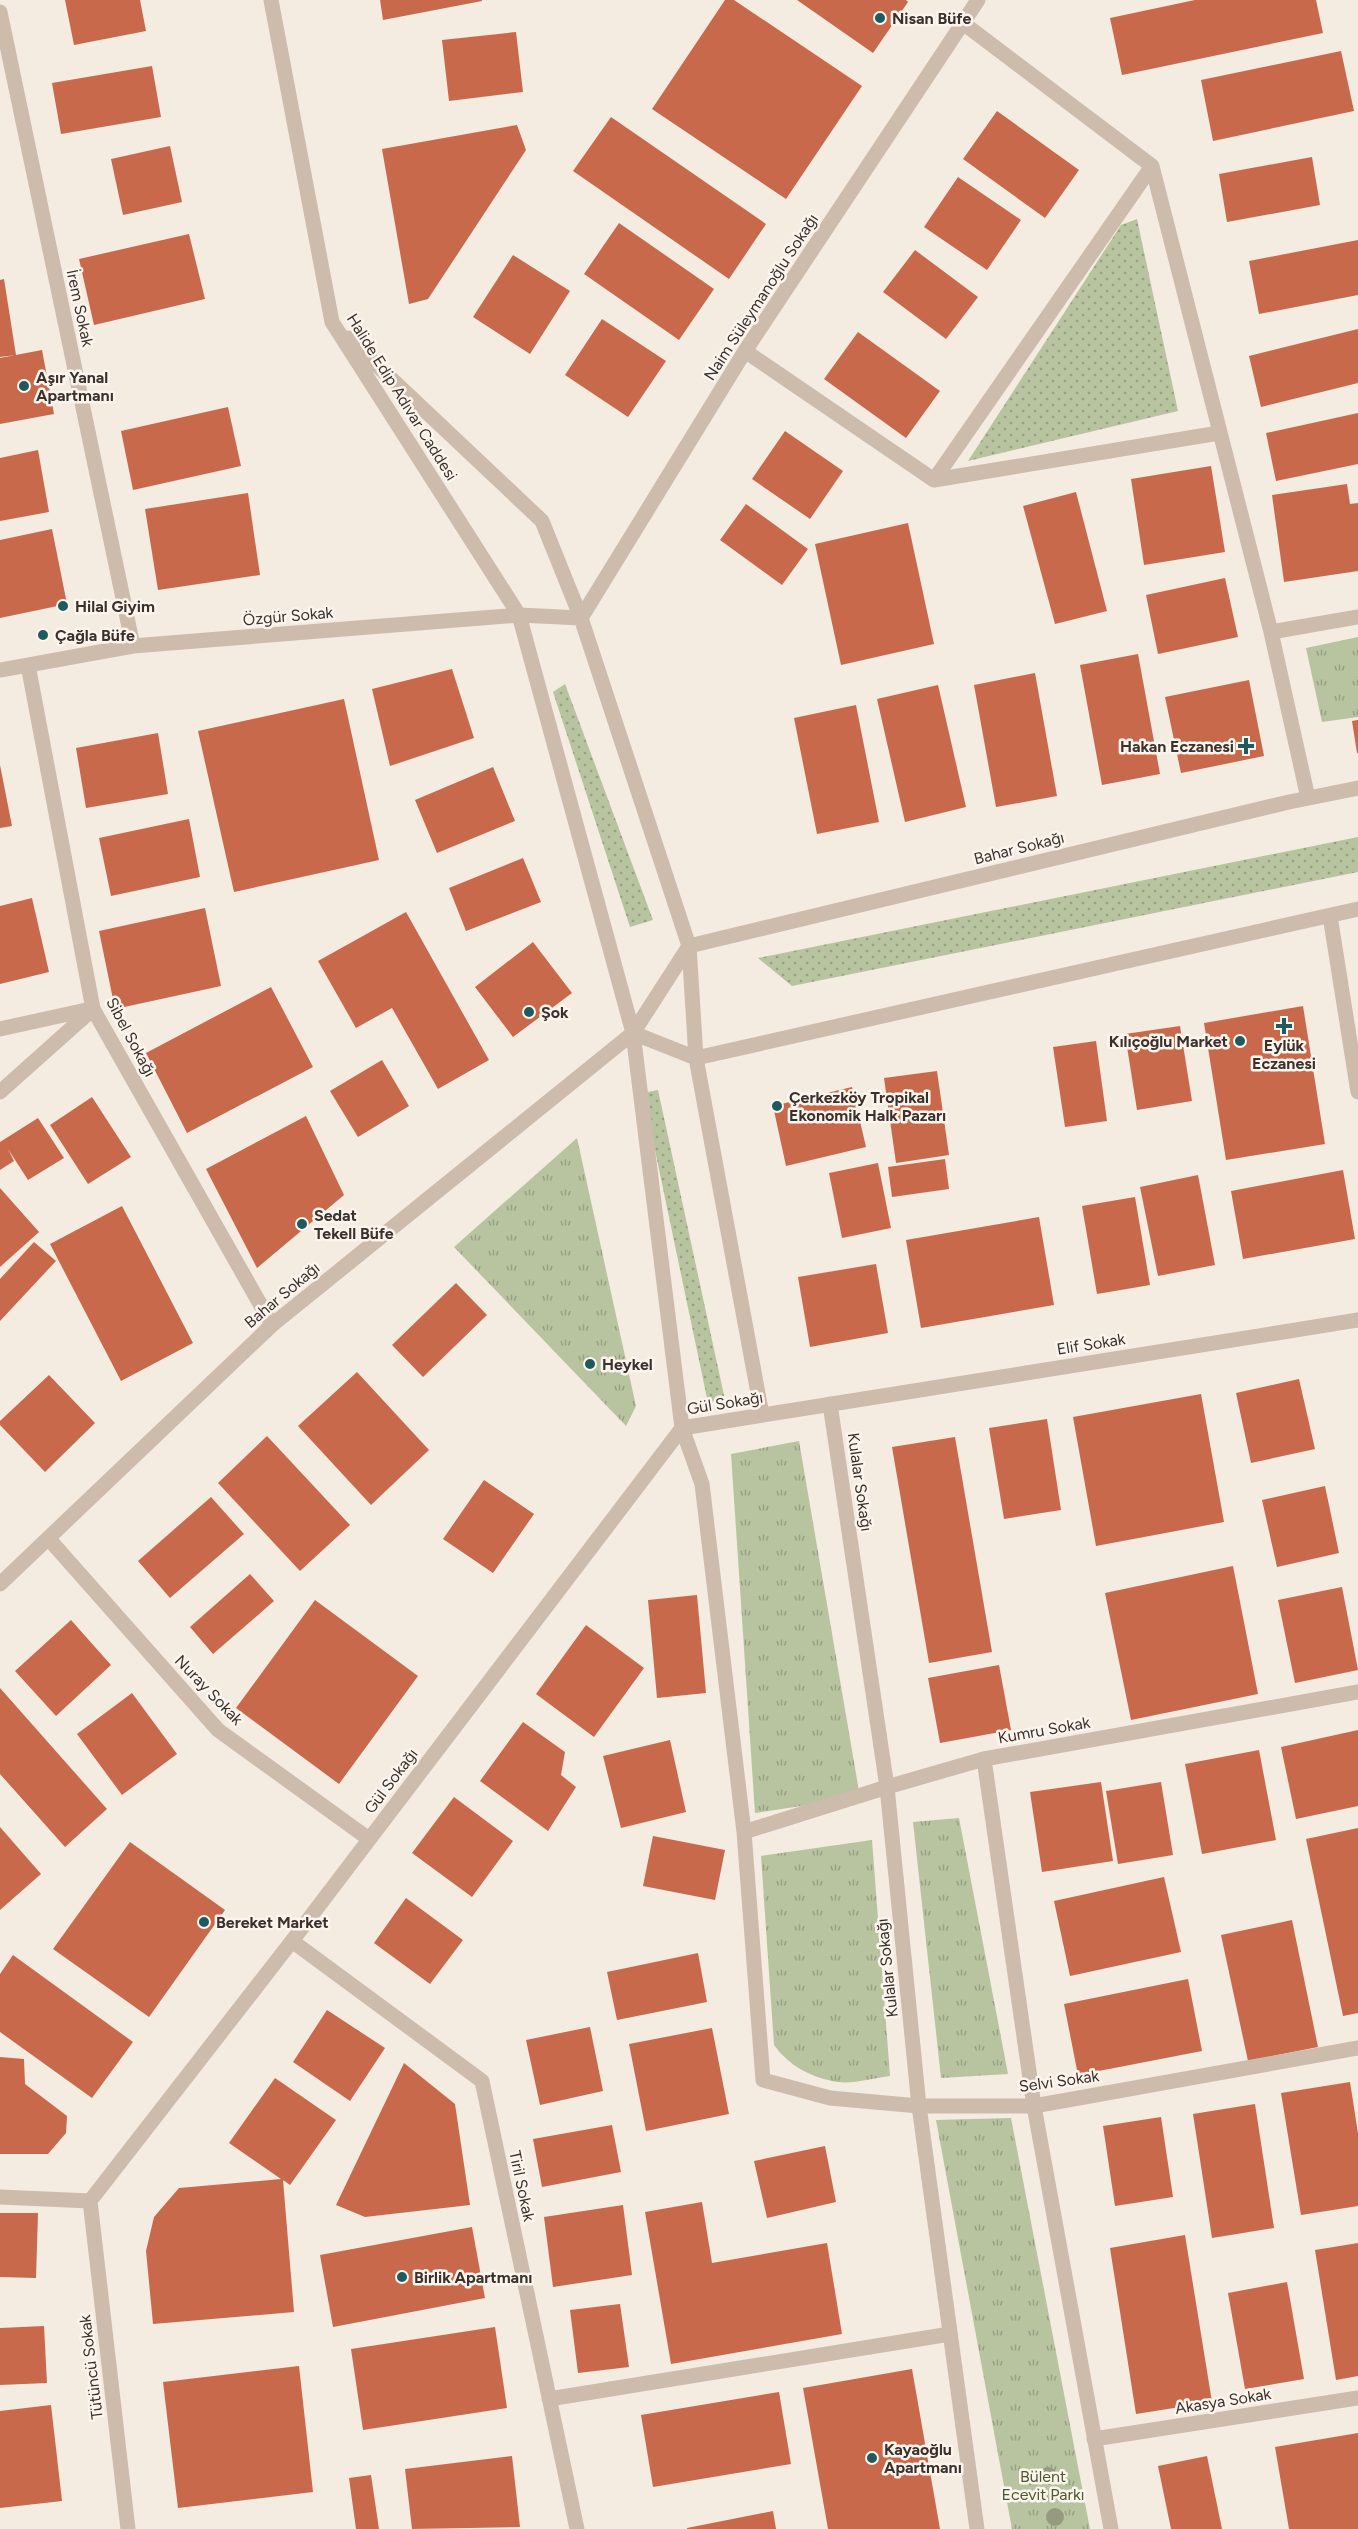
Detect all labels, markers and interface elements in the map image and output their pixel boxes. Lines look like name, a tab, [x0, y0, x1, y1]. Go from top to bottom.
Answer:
place label: Nisan Büfe	[892, 9, 971, 28]
marker: Nisan Büfe	[873, 11, 887, 25]
street label: Naim Süleymanoğlu Sokağı	[700, 210, 822, 384]
street label: İrem Sokak	[63, 268, 98, 349]
street label: Halide Edip Adıvar Caddesi	[343, 310, 461, 484]
place label: Aşır Yanal Apartmanı	[36, 368, 114, 405]
marker: Aşır Yanal Apartmanı	[17, 379, 31, 393]
place label: Hilal Giyim	[75, 597, 155, 616]
marker: Hilal Giyim	[56, 599, 70, 613]
street label: Özgür Sokak	[242, 603, 334, 629]
place label: Çağla Büfe	[55, 626, 135, 645]
marker: Çağla Büfe	[36, 628, 50, 642]
place label: Hakan Eczanesi	[1120, 737, 1234, 756]
marker: Hakan Eczanesi	[1239, 739, 1253, 753]
street label: Bahar Sokağı	[972, 828, 1066, 868]
street label: Sibel Sokağı	[102, 994, 160, 1080]
place label: Şok	[541, 1003, 569, 1022]
marker: Şok	[522, 1005, 536, 1019]
marker: Eylük Eczanesi	[1277, 1019, 1291, 1033]
place label: Kılıçoğlu Market	[1109, 1032, 1228, 1051]
marker: Kılıçoğlu Market	[1233, 1034, 1247, 1048]
place label: Eylük Eczanesi	[1252, 1036, 1316, 1073]
place label: Çerkezköy Tropikal Ekonomik Halk Pazarı	[789, 1088, 946, 1125]
marker: Çerkezköy Tropikal Ekonomik Halk Pazarı	[770, 1099, 784, 1113]
place label: Sedat Tekell Büfe	[314, 1206, 394, 1243]
marker: Sedat Tekell Büfe	[295, 1217, 309, 1231]
street label: Bahar Sokağı	[241, 1258, 323, 1332]
street label: Elif Sokak	[1055, 1329, 1127, 1359]
place label: Heykel	[602, 1355, 653, 1374]
marker: Heykel	[583, 1357, 597, 1371]
street label: Gül Sokağı	[686, 1388, 764, 1418]
street label: Kulalar Sokağı	[844, 1431, 876, 1533]
street label: Nuray Sokak	[171, 1651, 247, 1729]
street label: Kumru Sokak	[996, 1713, 1092, 1747]
street label: Gül Sokağı	[360, 1745, 422, 1817]
place label: Bereket Market	[216, 1913, 329, 1932]
marker: Bereket Market	[197, 1915, 211, 1929]
street label: Kulalar Sokağı	[872, 1918, 902, 2018]
street label: Selvi Sokak	[1018, 2066, 1100, 2096]
street label: Tiril Sokak	[505, 2149, 539, 2223]
place label: Birlik Apartmanı	[414, 2268, 532, 2287]
marker: Birlik Apartmanı	[395, 2270, 409, 2284]
street label: Tütüncü Sokak	[75, 2313, 107, 2420]
street label: Akasya Sokak	[1174, 2384, 1273, 2418]
place label: Kayaoğlu Apartmanı	[884, 2440, 962, 2477]
marker: Kayaoğlu Apartmanı	[865, 2451, 879, 2465]
park label: Bülent Ecevit Parkı	[1002, 2467, 1084, 2504]

